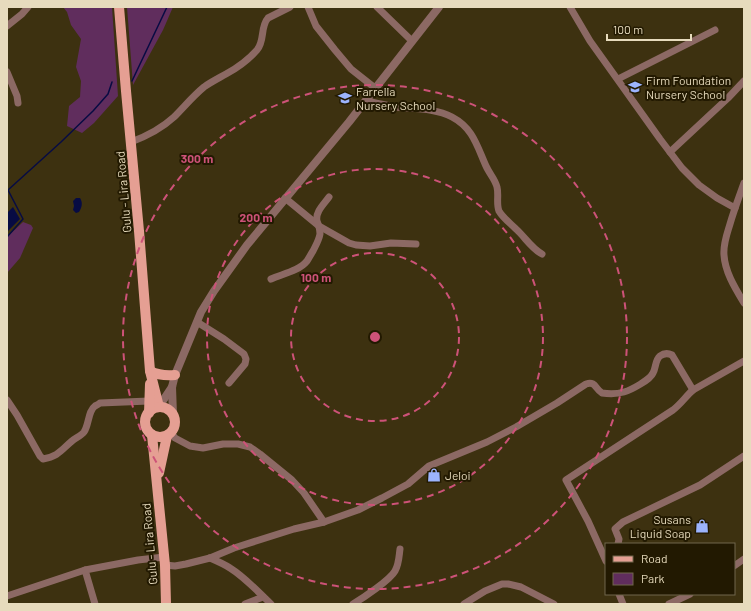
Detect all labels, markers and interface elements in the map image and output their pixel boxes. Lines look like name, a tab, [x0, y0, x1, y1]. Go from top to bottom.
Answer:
scale bar	[607, 16, 691, 42]
text: 100 m	[613, 22, 643, 36]
place label: Firm Foundation Nursery School	[646, 73, 731, 101]
school or university icon: Firm Foundation Nursery School	[627, 79, 643, 95]
place label: Farrella Nursery School	[356, 84, 435, 112]
school or university icon: Farrella Nursery School	[337, 90, 353, 106]
street label: Gulu - Lira Road	[112, 151, 134, 233]
text: 300 m	[181, 151, 213, 165]
text: 200 m	[240, 210, 272, 224]
text: 100 m	[301, 270, 331, 284]
centre of rings	[368, 330, 382, 344]
shop icon: Jeloi	[426, 467, 442, 483]
place label: Jeloi	[445, 468, 471, 482]
street label: Gulu - Lira Road	[138, 503, 160, 585]
place label: Susans Liquid Soap	[630, 512, 691, 540]
shop icon: Susans Liquid Soap	[694, 518, 710, 534]
legend	[605, 543, 735, 595]
text: Road	[641, 551, 668, 565]
text: Park	[641, 571, 665, 585]

